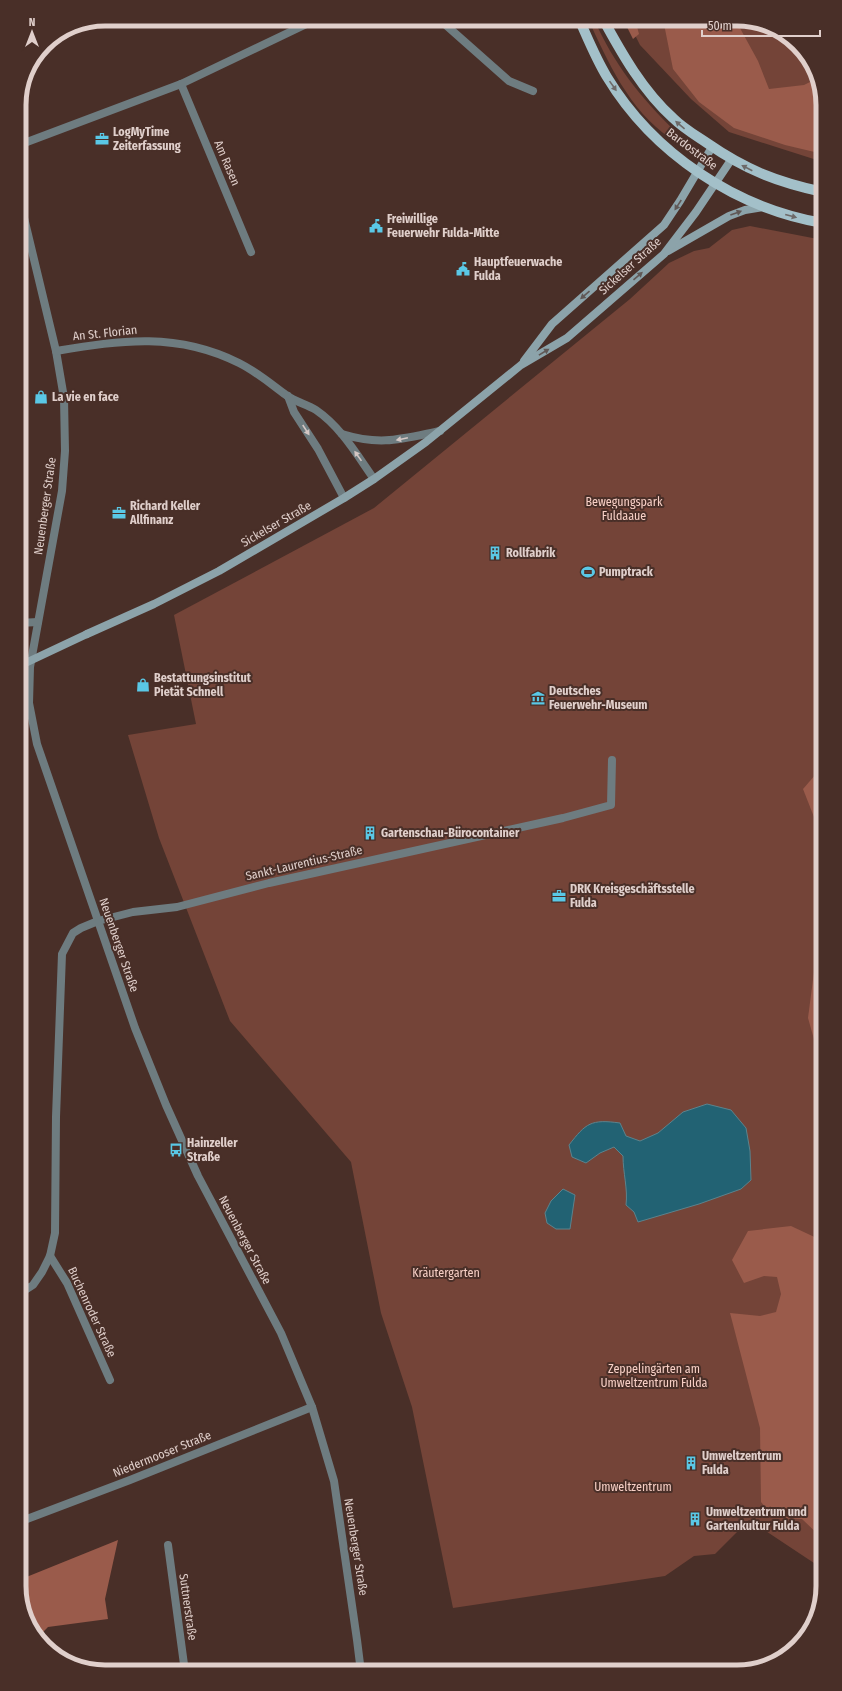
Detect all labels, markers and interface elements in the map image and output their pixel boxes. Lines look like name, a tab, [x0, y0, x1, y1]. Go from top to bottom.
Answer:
north arrow	[12, 12, 52, 52]
scale bar	[702, 12, 820, 38]
text: N	[29, 16, 35, 29]
text: 50 m	[708, 19, 732, 33]
one-way arrow	[609, 81, 617, 91]
one-way arrow	[675, 120, 686, 129]
place label: LogMyTime Zeiterfassung	[113, 125, 181, 153]
street label: Bardostraße	[664, 125, 720, 173]
office icon: LogMyTime Zeiterfassung	[94, 131, 110, 147]
street label: Am Rasen	[211, 138, 243, 188]
one-way arrow	[742, 165, 753, 171]
one-way arrow	[674, 200, 682, 210]
one-way arrow	[730, 210, 742, 216]
place label: Freiwillige Feuerwehr Fulda-Mitte	[387, 212, 499, 240]
one-way arrow	[784, 213, 797, 219]
public building icon: Freiwillige Feuerwehr Fulda-Mitte	[368, 218, 384, 234]
street label: Sickelser Straße	[596, 234, 664, 298]
place label: Hauptfeuerwache Fulda	[474, 255, 562, 283]
public building icon: Hauptfeuerwache Fulda	[455, 261, 471, 277]
one-way arrow	[634, 272, 643, 281]
one-way arrow	[581, 290, 590, 299]
street label: An St. Florian	[72, 323, 138, 343]
one-way arrow	[538, 348, 550, 355]
shop icon: La vie en face	[33, 389, 49, 405]
place label: La vie en face	[52, 390, 119, 404]
one-way arrow	[303, 424, 310, 436]
one-way arrow	[395, 436, 408, 442]
one-way arrow	[354, 451, 362, 461]
street label: Neuenberger Straße	[31, 456, 59, 556]
park label: Bewegungspark Fuldaaue	[585, 495, 663, 523]
street label: Sickelser Straße	[238, 498, 314, 550]
place label: Richard Keller Allfinanz	[129, 499, 201, 527]
office icon: Richard Keller Allfinanz	[111, 505, 127, 521]
building icon: Rollfabrik	[487, 545, 503, 561]
place label: Rollfabrik	[506, 546, 556, 560]
sports icon: Pumptrack	[580, 564, 596, 580]
place label: Pumptrack	[599, 565, 654, 579]
place label: Bestattungsinstitut Pietät Schnell	[154, 671, 252, 699]
shop icon: Bestattungsinstitut Pietät Schnell	[135, 677, 151, 693]
place label: Deutsches Feuerwehr-Museum	[549, 684, 647, 712]
museum icon: Deutsches Feuerwehr-Museum	[530, 690, 546, 706]
building icon: Gartenschau-Bürocontainer	[362, 825, 378, 841]
place label: Gartenschau-Bürocontainer	[381, 826, 520, 840]
street label: Sankt-Laurentius-Straße	[244, 843, 364, 883]
place label: DRK Kreisgeschäftsstelle Fulda	[570, 882, 695, 910]
office icon: DRK Kreisgeschäftsstelle Fulda	[551, 888, 567, 904]
street label: Neuenberger Straße	[96, 896, 142, 994]
place label: Hainzeller Straße	[187, 1136, 238, 1164]
bus stop icon: Hainzeller Straße	[168, 1142, 184, 1158]
street label: Neuenberger Straße	[216, 1193, 274, 1287]
street label: Buchenroder Straße	[65, 1265, 119, 1359]
park label: Kräutergarten	[412, 1266, 480, 1280]
park label: Zeppelingärten am Umweltzentrum Fulda	[600, 1362, 708, 1390]
street label: Niedermooser Straße	[111, 1428, 213, 1480]
place label: Umweltzentrum Fulda	[702, 1449, 781, 1477]
building icon: Umweltzentrum Fulda	[683, 1455, 699, 1471]
park label: Umweltzentrum	[594, 1480, 672, 1494]
street label: Neuenberger Straße	[341, 1497, 371, 1597]
place label: Umweltzentrum und Gartenkultur Fulda	[706, 1505, 807, 1533]
building icon: Umweltzentrum und Gartenkultur Fulda	[687, 1511, 703, 1527]
street label: Suttnerstraße	[176, 1573, 200, 1641]

